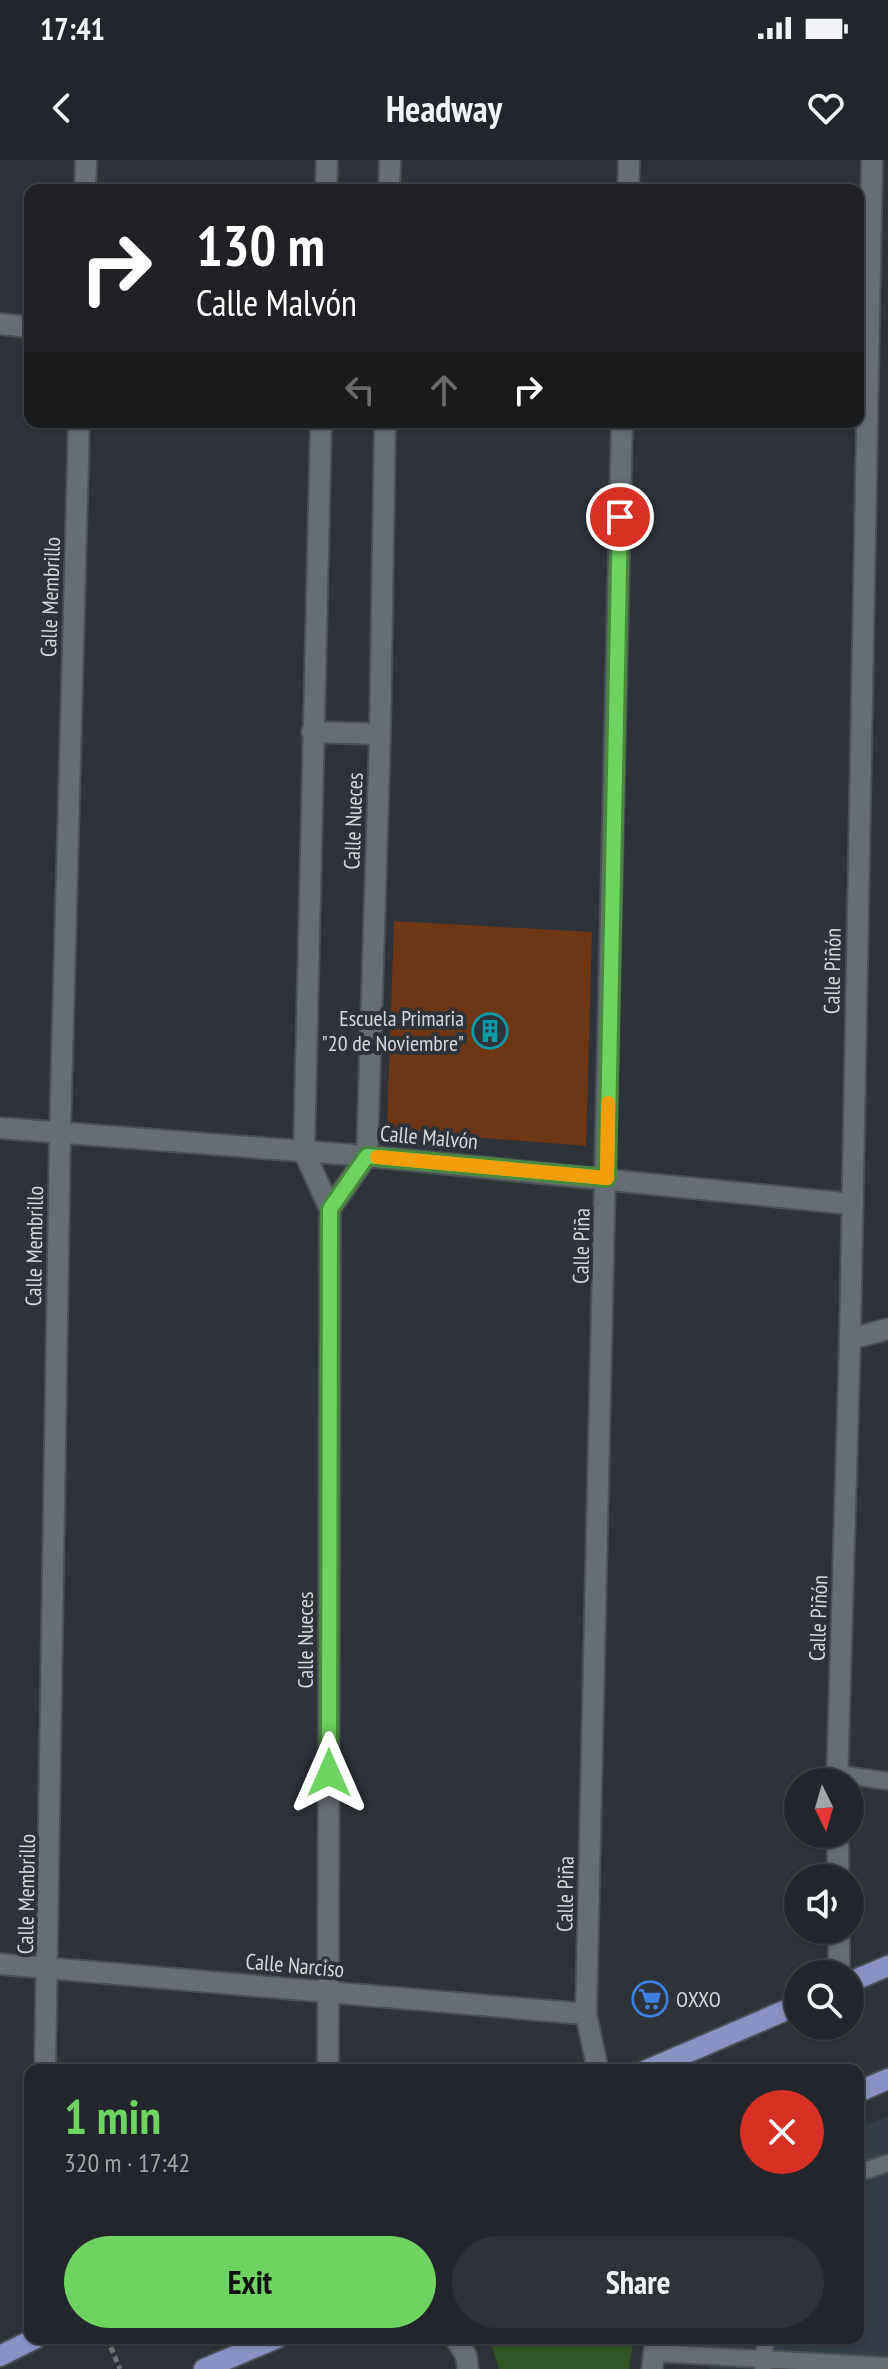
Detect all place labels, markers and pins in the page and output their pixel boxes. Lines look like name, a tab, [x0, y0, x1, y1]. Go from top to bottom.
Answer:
pin	[586, 483, 654, 551]
place label: Escuela Primaria "20 de Noviembre"	[321, 1004, 464, 1057]
building icon: Escuela Primaria "20 de Noviembre"	[471, 1012, 509, 1050]
supermarket icon: OXXO	[631, 1980, 669, 2018]
place label: OXXO	[676, 1985, 721, 2013]

